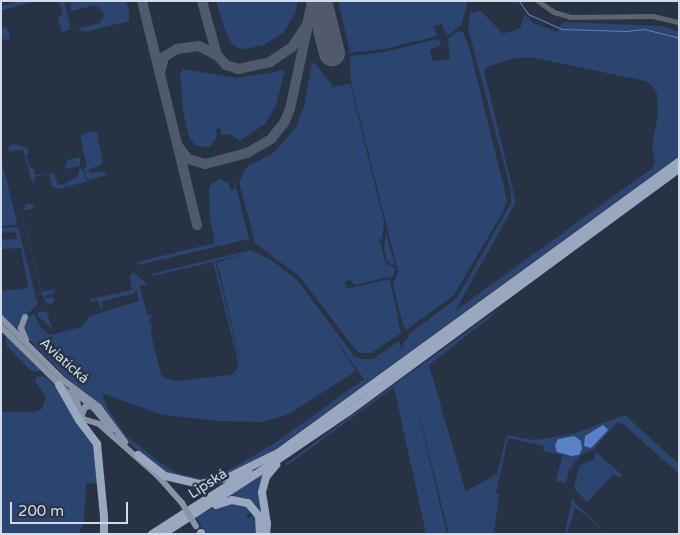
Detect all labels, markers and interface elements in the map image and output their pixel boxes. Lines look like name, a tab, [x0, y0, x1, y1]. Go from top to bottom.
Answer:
street label: Aviatická	[36, 335, 92, 387]
street label: Lipská	[186, 465, 230, 503]
scale bar	[12, 492, 130, 524]
text: 200 m	[18, 502, 64, 520]

